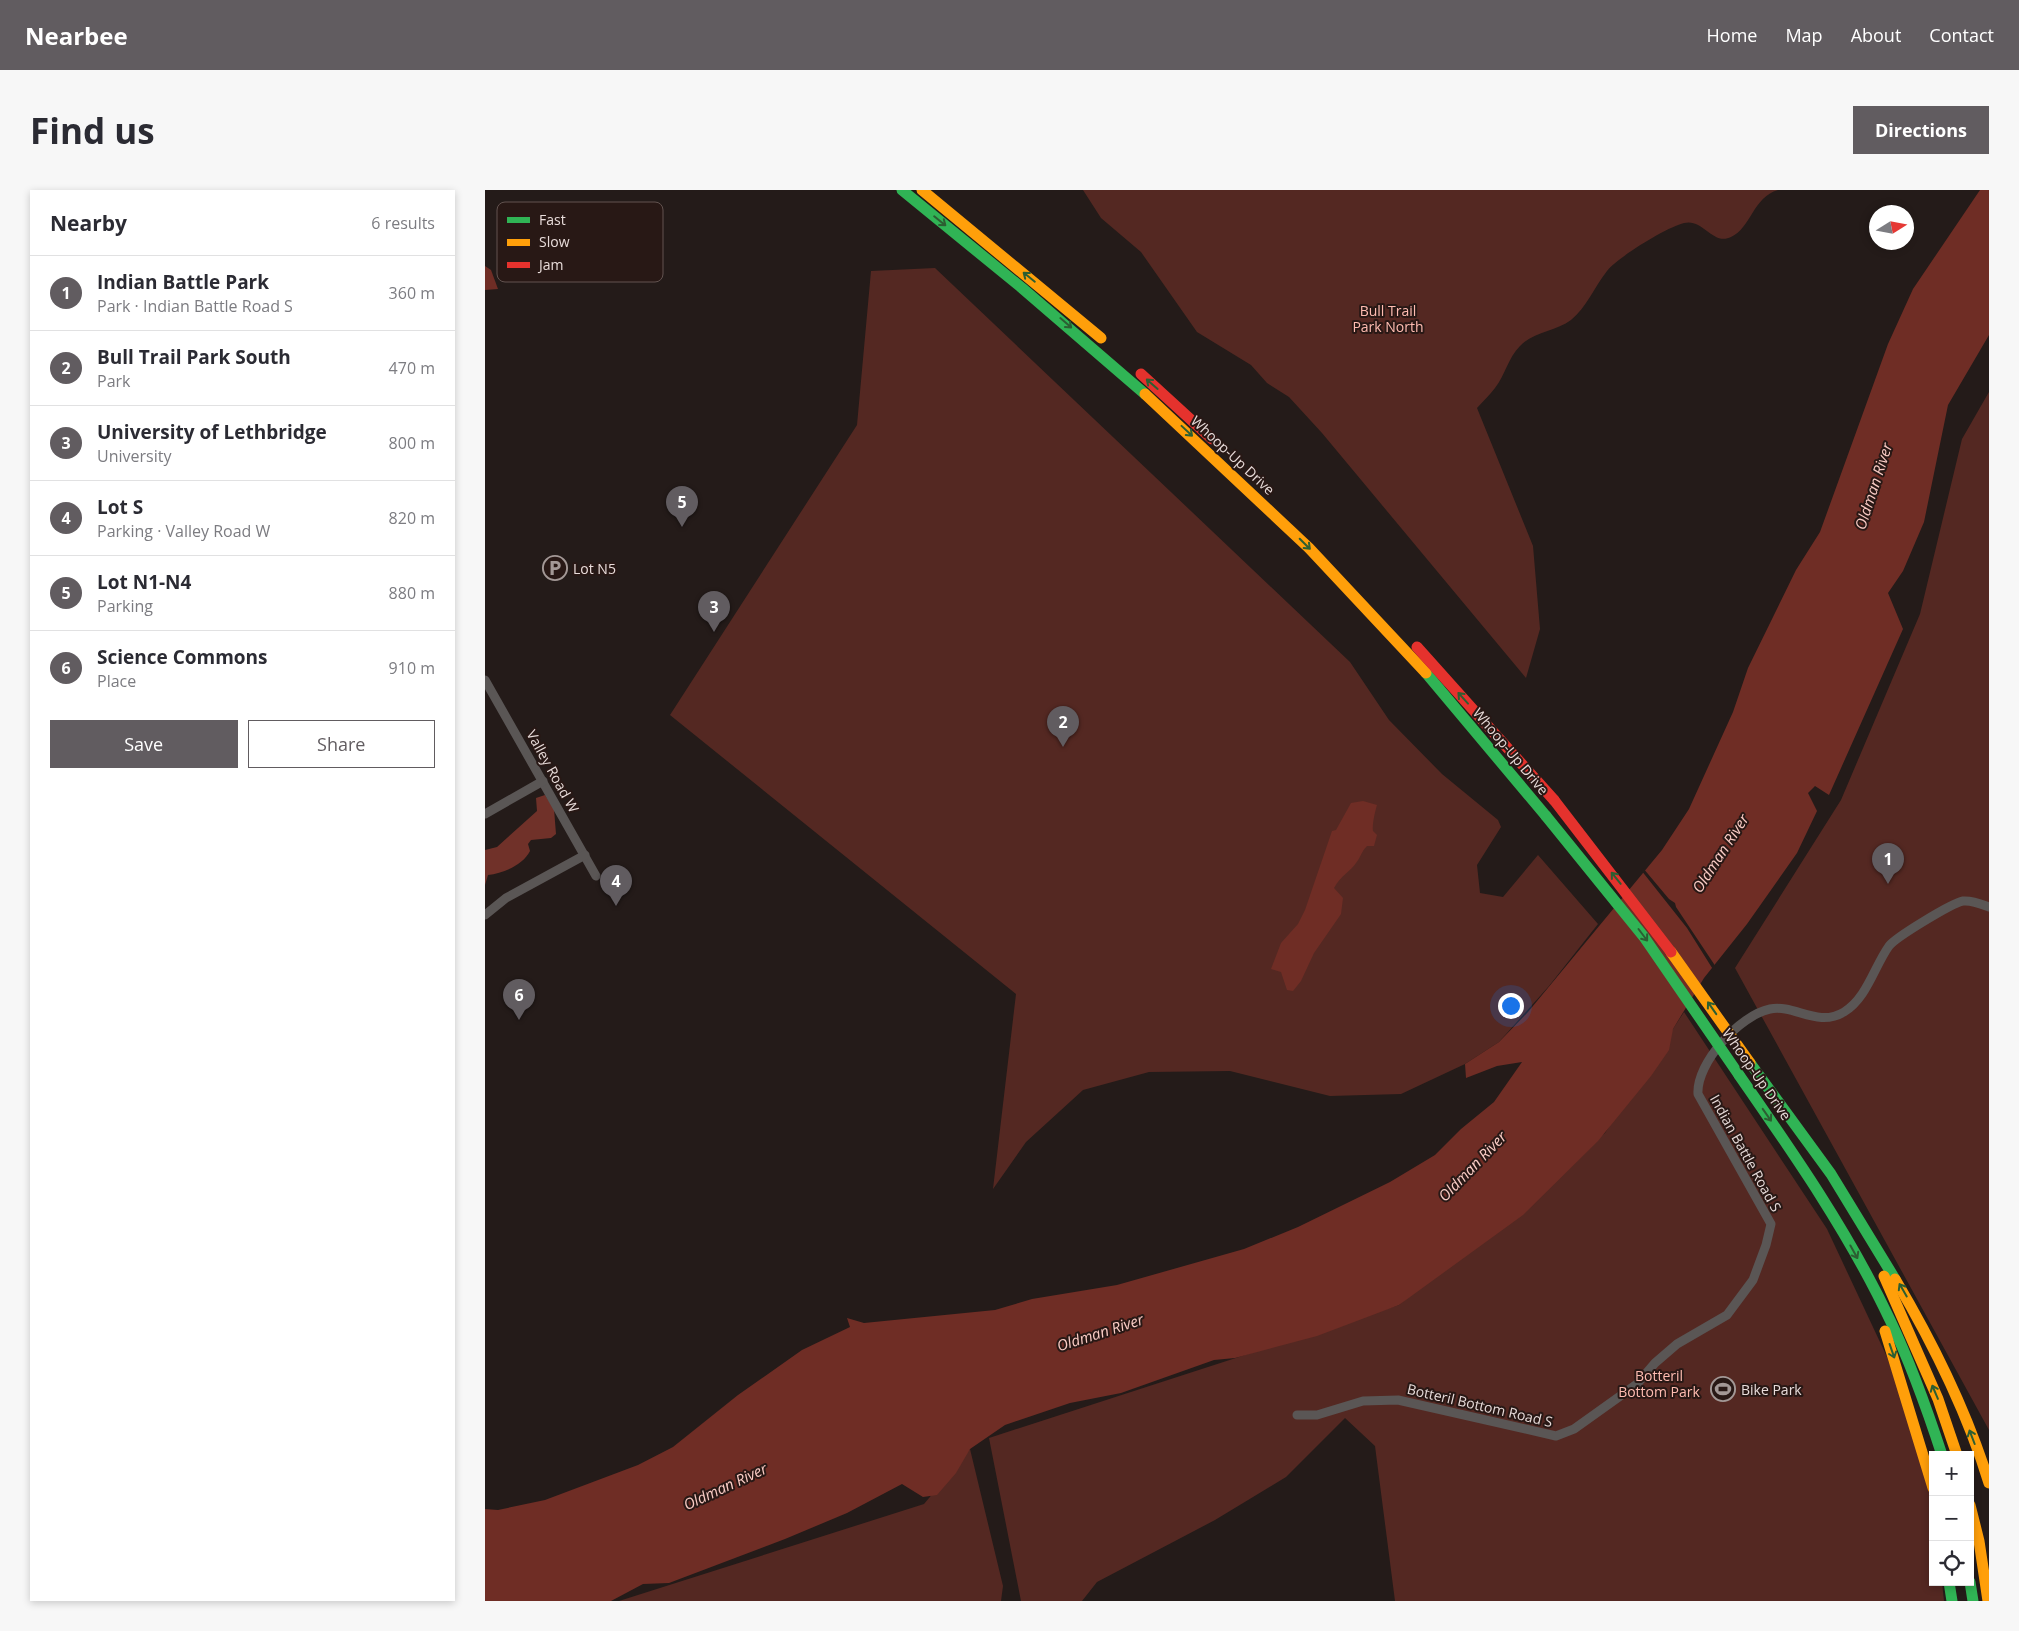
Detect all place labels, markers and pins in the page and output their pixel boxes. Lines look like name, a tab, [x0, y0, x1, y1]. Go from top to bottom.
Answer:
pin: 5	[666, 486, 698, 527]
parking icon: Lot N5	[542, 555, 568, 581]
place label: Lot N5	[573, 559, 616, 578]
pin: 3	[698, 591, 730, 632]
pin: 2	[1047, 706, 1079, 747]
pin: 1	[1872, 843, 1904, 884]
pin: 4	[600, 865, 632, 906]
pin: 6	[503, 979, 535, 1020]
sports icon: Bike Park	[1710, 1376, 1736, 1402]
place label: Bike Park	[1741, 1380, 1802, 1399]

